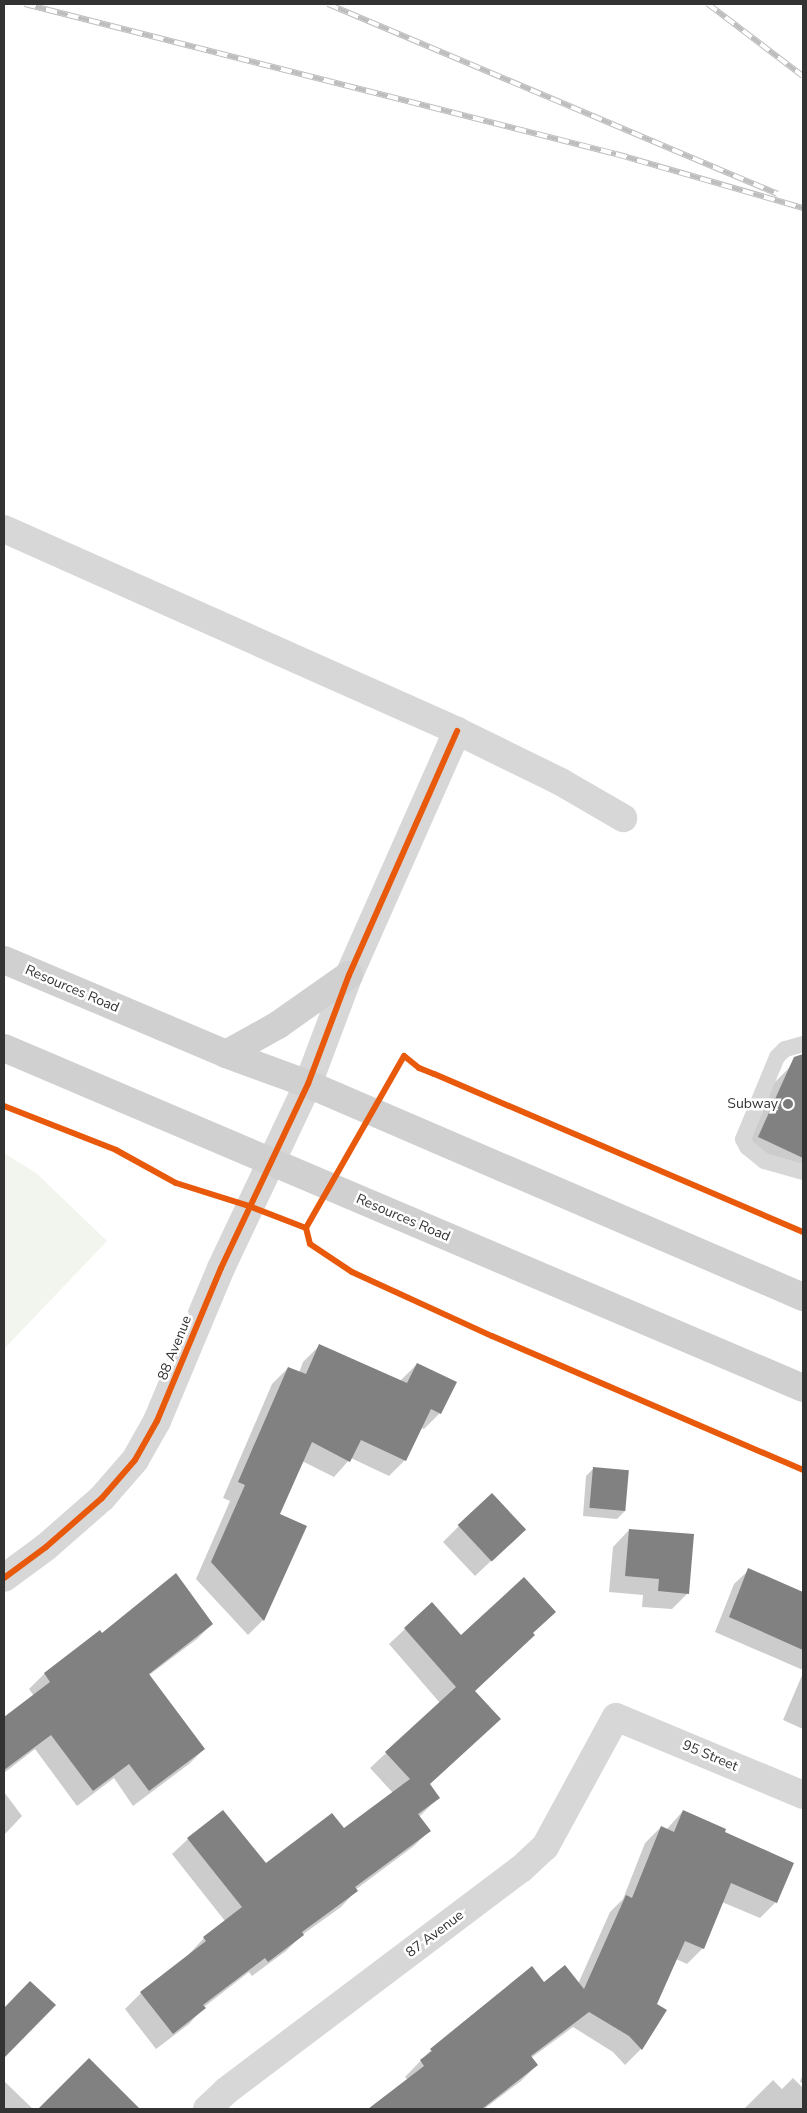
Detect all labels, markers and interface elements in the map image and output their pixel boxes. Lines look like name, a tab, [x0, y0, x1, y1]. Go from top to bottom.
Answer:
street label: Resources Road	[22, 962, 122, 1016]
place label: Subway	[727, 1096, 778, 1112]
marker: Subway	[782, 1098, 794, 1110]
street label: Resources Road	[353, 1191, 453, 1245]
street label: 88 Avenue	[154, 1313, 196, 1383]
street label: 95 Street	[680, 1737, 740, 1775]
street label: 87 Avenue	[403, 1907, 467, 1961]

